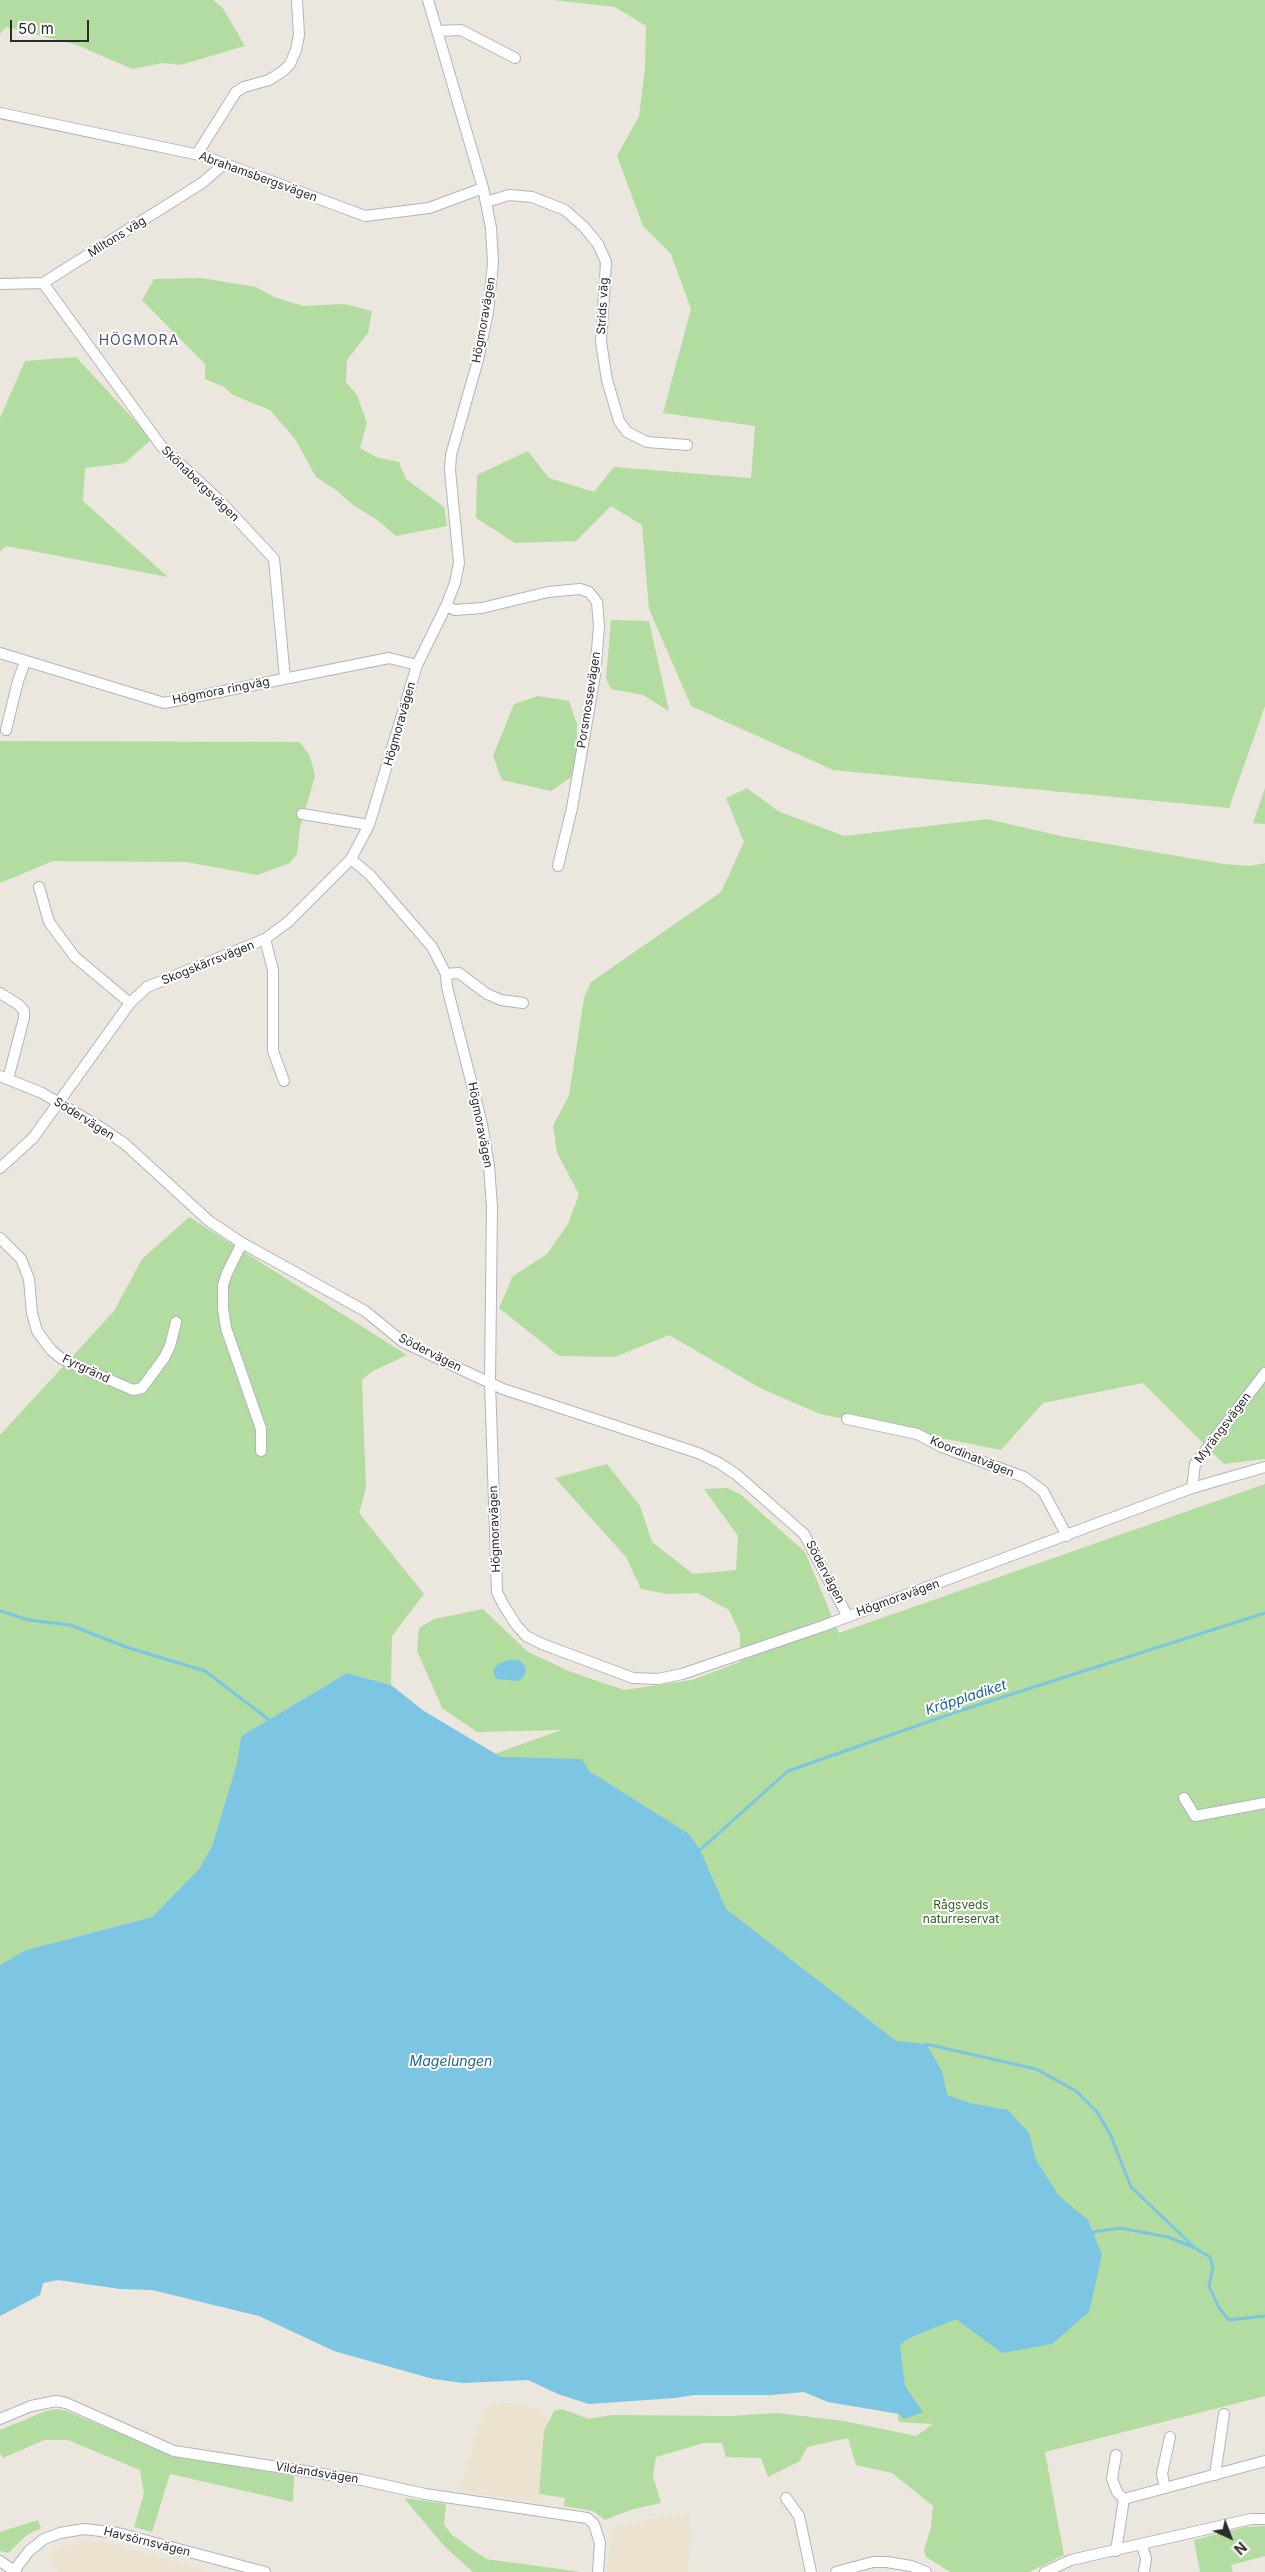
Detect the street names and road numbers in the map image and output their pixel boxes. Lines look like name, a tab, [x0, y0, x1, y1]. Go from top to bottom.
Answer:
street label: Abrahamsbergsvägen	[197, 149, 319, 205]
street label: Miltons väg	[85, 214, 149, 260]
street label: Högmoravägen	[469, 276, 499, 364]
street label: Strids väg	[594, 277, 612, 335]
street label: Skönabergsvägen	[158, 443, 242, 525]
street label: Porsmossevägen	[574, 651, 604, 749]
street label: Högmora ringväg	[171, 675, 271, 707]
street label: Högmoravägen	[381, 680, 419, 768]
street label: Skogskärrsvägen	[160, 938, 256, 988]
street label: Högmoravägen	[465, 1081, 495, 1169]
street label: Södervägen	[51, 1095, 117, 1143]
street label: Södervägen	[396, 1331, 464, 1375]
street label: Fyrgränd	[60, 1352, 112, 1386]
street label: Myrängsvägen	[1192, 1390, 1254, 1466]
street label: Koordinatvägen	[928, 1434, 1016, 1480]
street label: Högmoravägen	[486, 1485, 504, 1573]
street label: Södervägen	[802, 1538, 848, 1606]
street label: Högmoravägen	[855, 1576, 941, 1620]
street label: Vildandsvägen	[274, 2459, 360, 2487]
street label: Havsörnsvägen	[102, 2524, 192, 2560]

